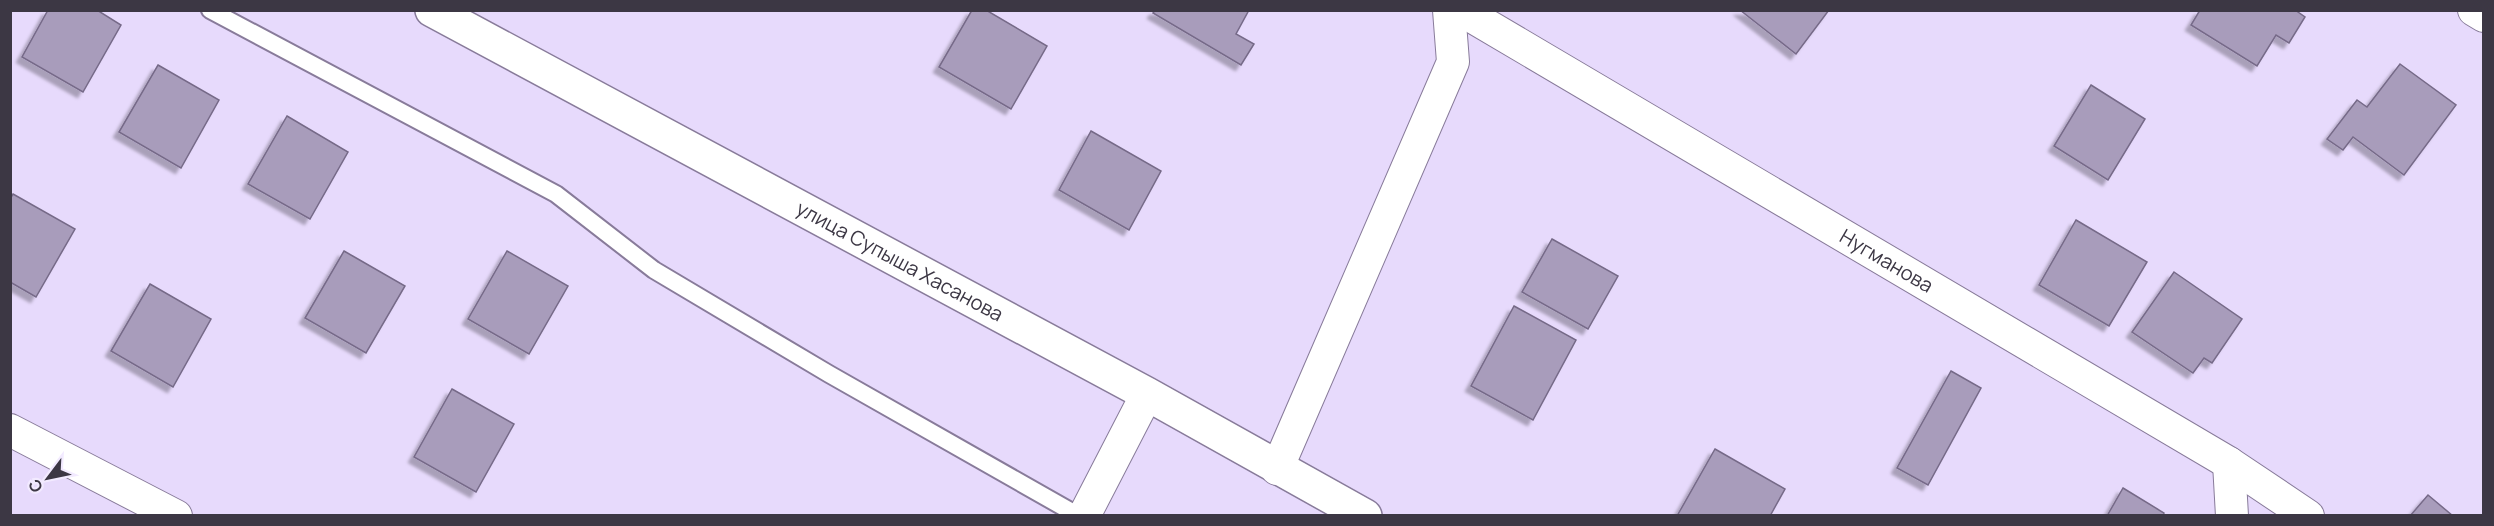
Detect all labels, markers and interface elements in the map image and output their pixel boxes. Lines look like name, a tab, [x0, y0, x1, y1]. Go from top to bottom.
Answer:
street label: улица Супыша Хасанова	[792, 194, 1008, 327]
street label: Нугманова	[1835, 222, 1938, 299]
north arrow	[18, 448, 78, 508]
text: С	[23, 475, 48, 497]

